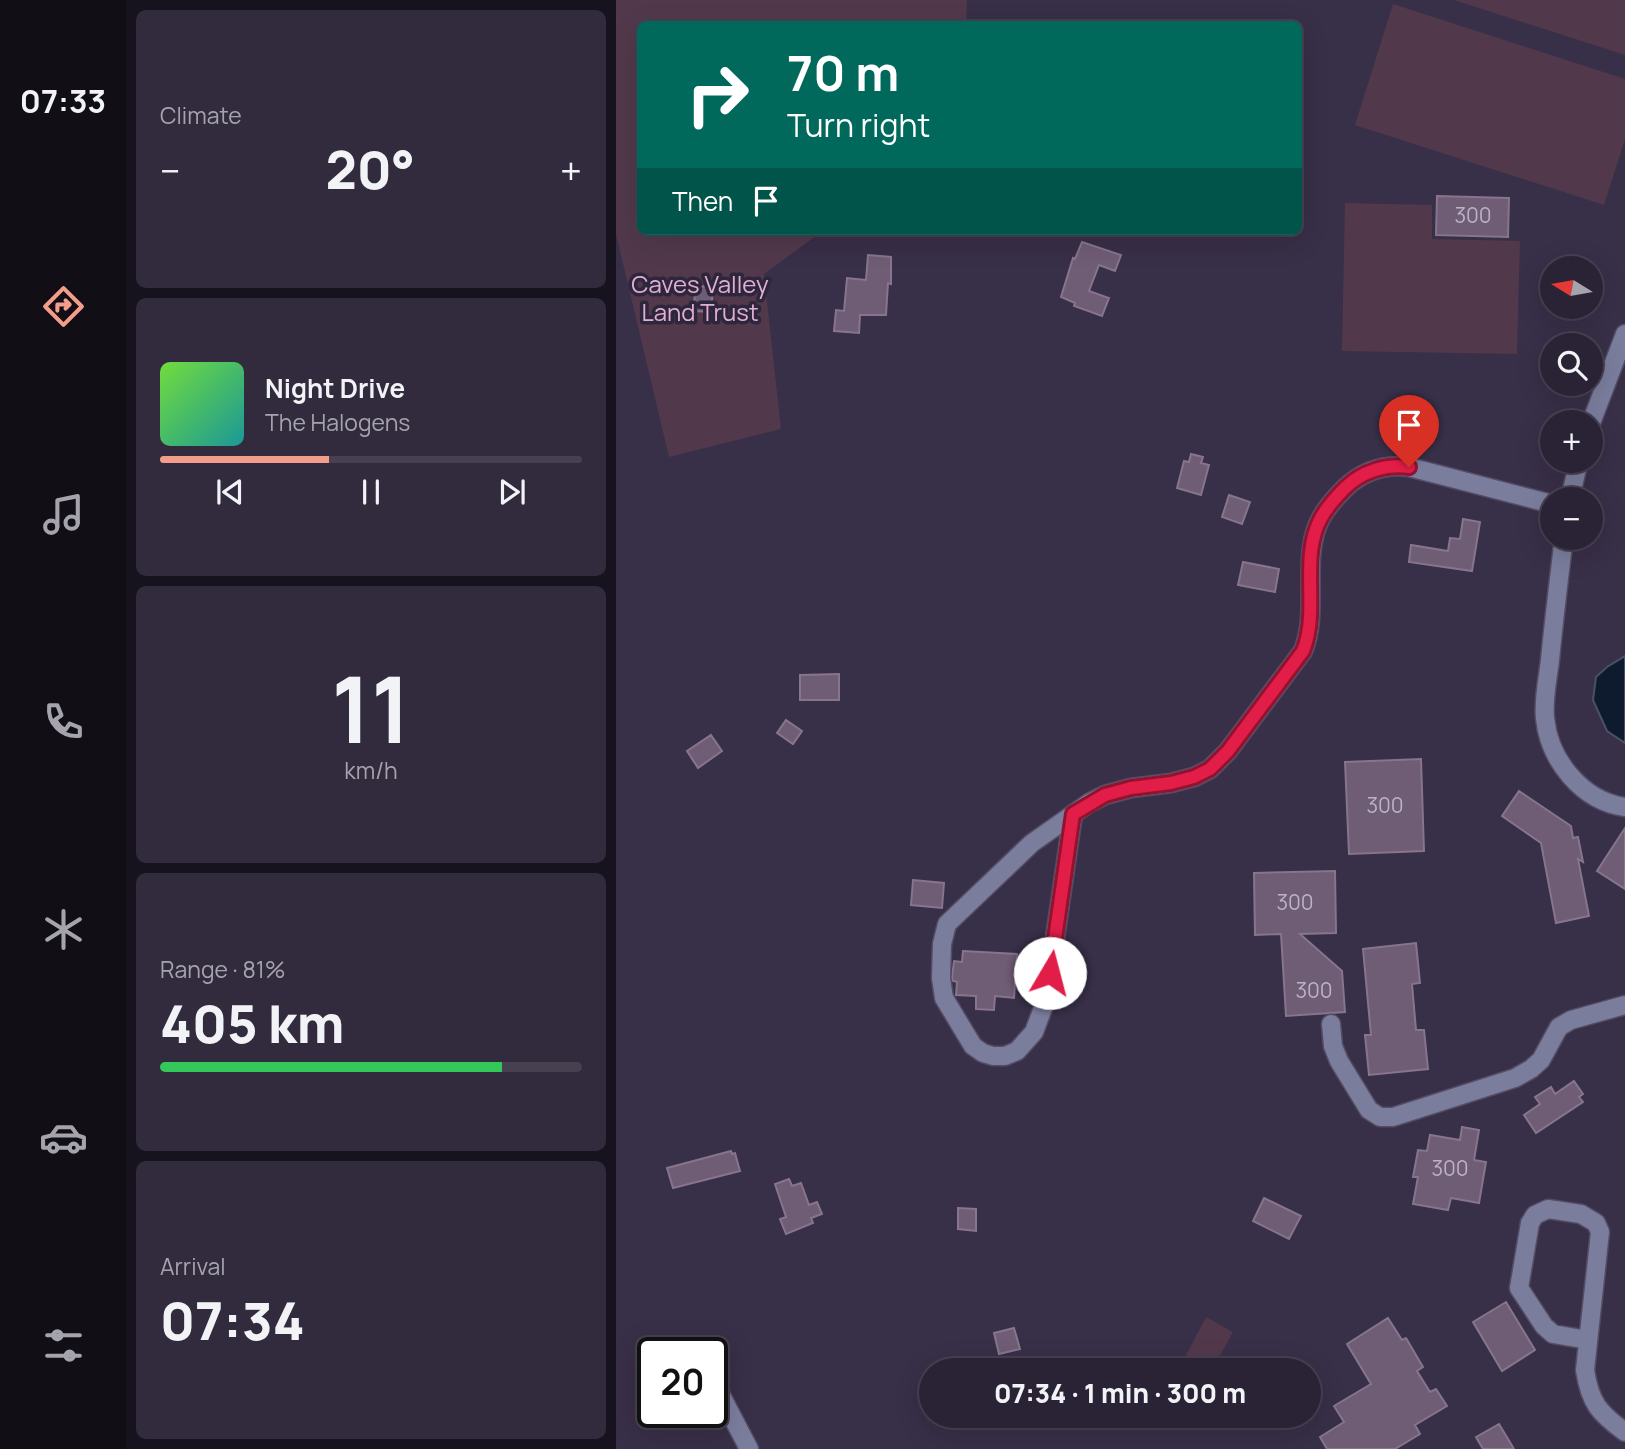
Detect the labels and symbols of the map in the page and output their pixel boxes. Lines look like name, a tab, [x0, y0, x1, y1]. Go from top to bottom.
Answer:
house number: 300	[1454, 201, 1492, 229]
north arrow	[1540, 256, 1603, 318]
park label: Caves Valley Land Trust	[631, 267, 769, 328]
pin	[1379, 395, 1439, 467]
house number: 300	[1366, 791, 1404, 819]
house number: 300	[1276, 888, 1314, 916]
position arrow	[1013, 936, 1087, 1010]
house number: 300	[1295, 976, 1333, 1004]
house number: 300	[1431, 1154, 1469, 1182]
speed limit sign: 20	[637, 1337, 728, 1428]

